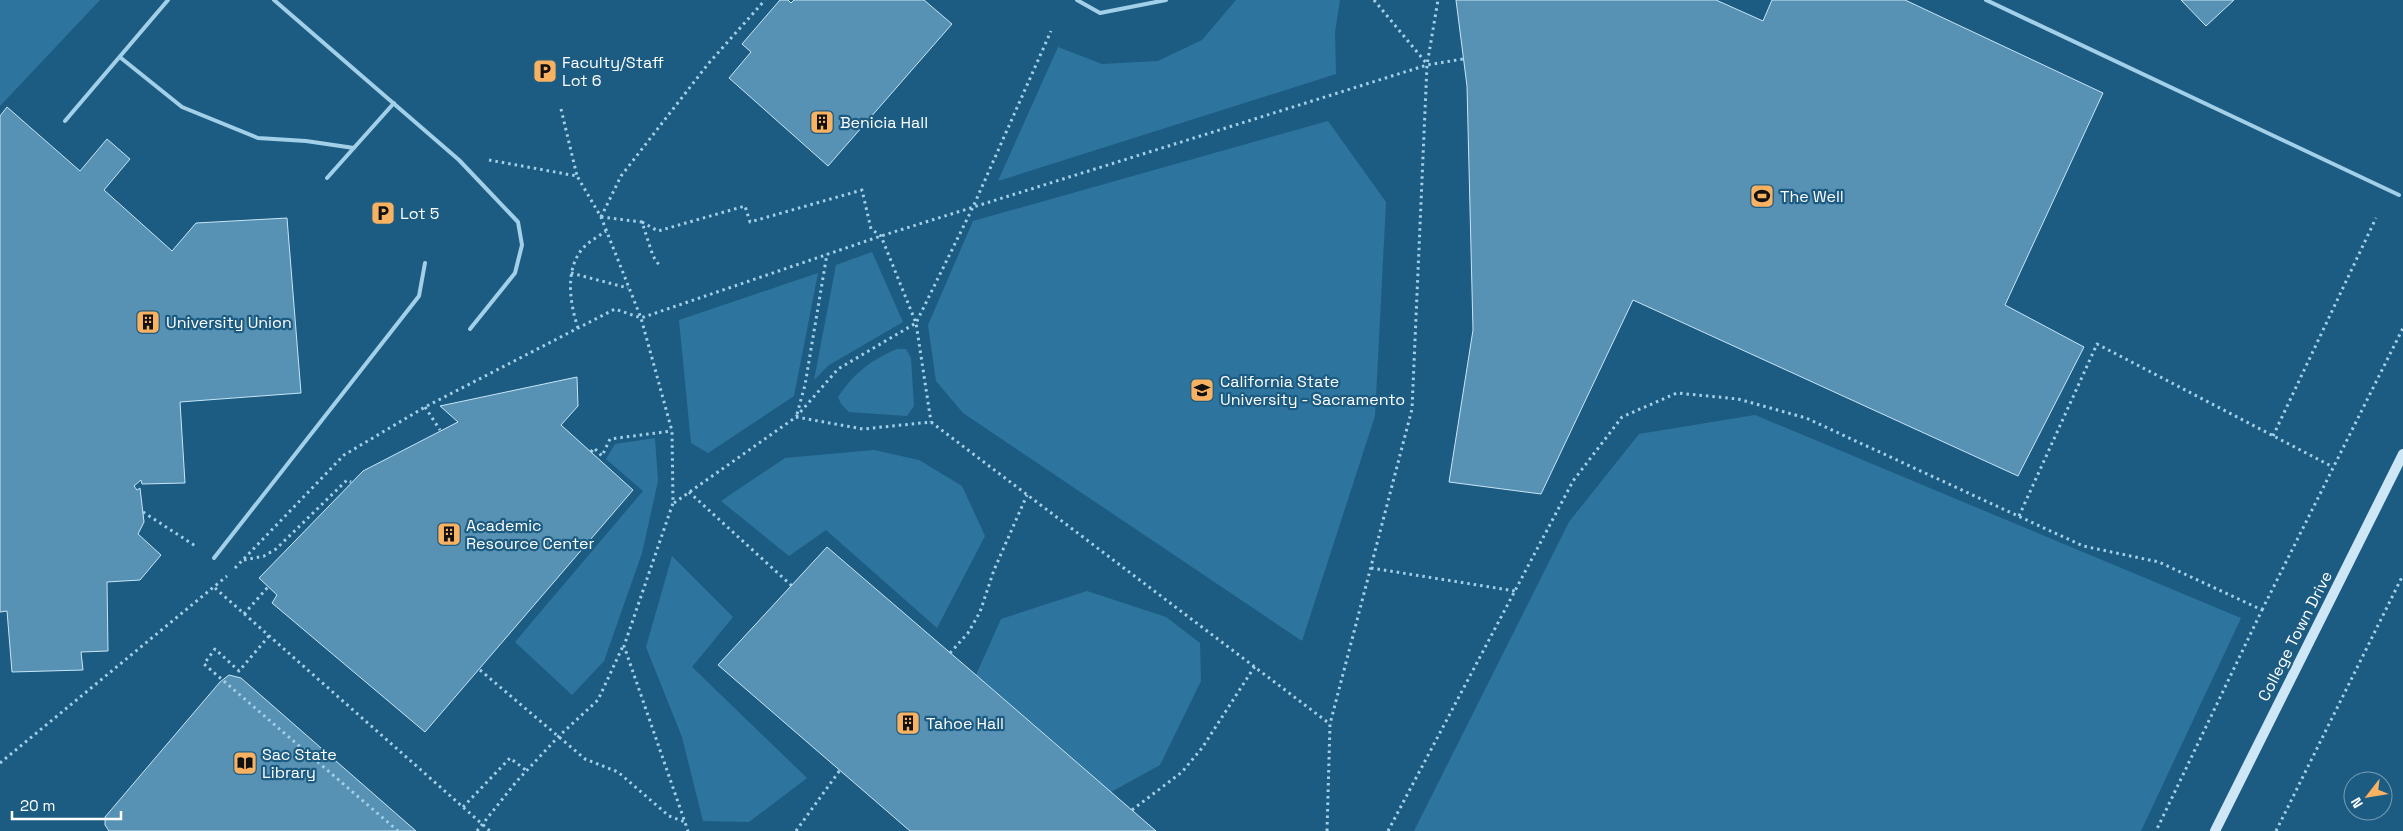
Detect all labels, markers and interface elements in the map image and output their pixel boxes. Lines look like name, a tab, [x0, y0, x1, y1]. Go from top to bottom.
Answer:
place label: Faculty/Staff Lot 6	[562, 52, 664, 91]
parking icon: Faculty/Staff Lot 6	[532, 58, 558, 84]
building icon: Benicia Hall	[809, 109, 835, 135]
place label: Benicia Hall	[840, 112, 928, 133]
sports icon: The Well	[1749, 183, 1775, 209]
place label: The Well	[1780, 186, 1844, 207]
parking icon: Lot 5	[370, 200, 396, 226]
place label: Lot 5	[400, 203, 439, 224]
building icon: University Union	[135, 309, 161, 335]
place label: University Union	[166, 312, 292, 333]
place label: California State University - Sacramento	[1220, 371, 1405, 410]
school or university icon: California State University - Sacramento	[1189, 377, 1215, 403]
place label: Academic Resource Center	[466, 515, 594, 554]
building icon: Academic Resource Center	[436, 521, 462, 547]
street label: College Town Drive	[2253, 567, 2337, 705]
building icon: Tahoe Hall	[895, 710, 921, 736]
place label: Tahoe Hall	[926, 713, 1004, 734]
place label: Sac State Library	[262, 744, 337, 783]
library icon: Sac State Library	[232, 750, 258, 776]
north arrow	[2343, 771, 2393, 821]
scale bar	[12, 788, 121, 820]
text: N	[2347, 794, 2367, 811]
text: 20 m	[20, 796, 55, 815]

